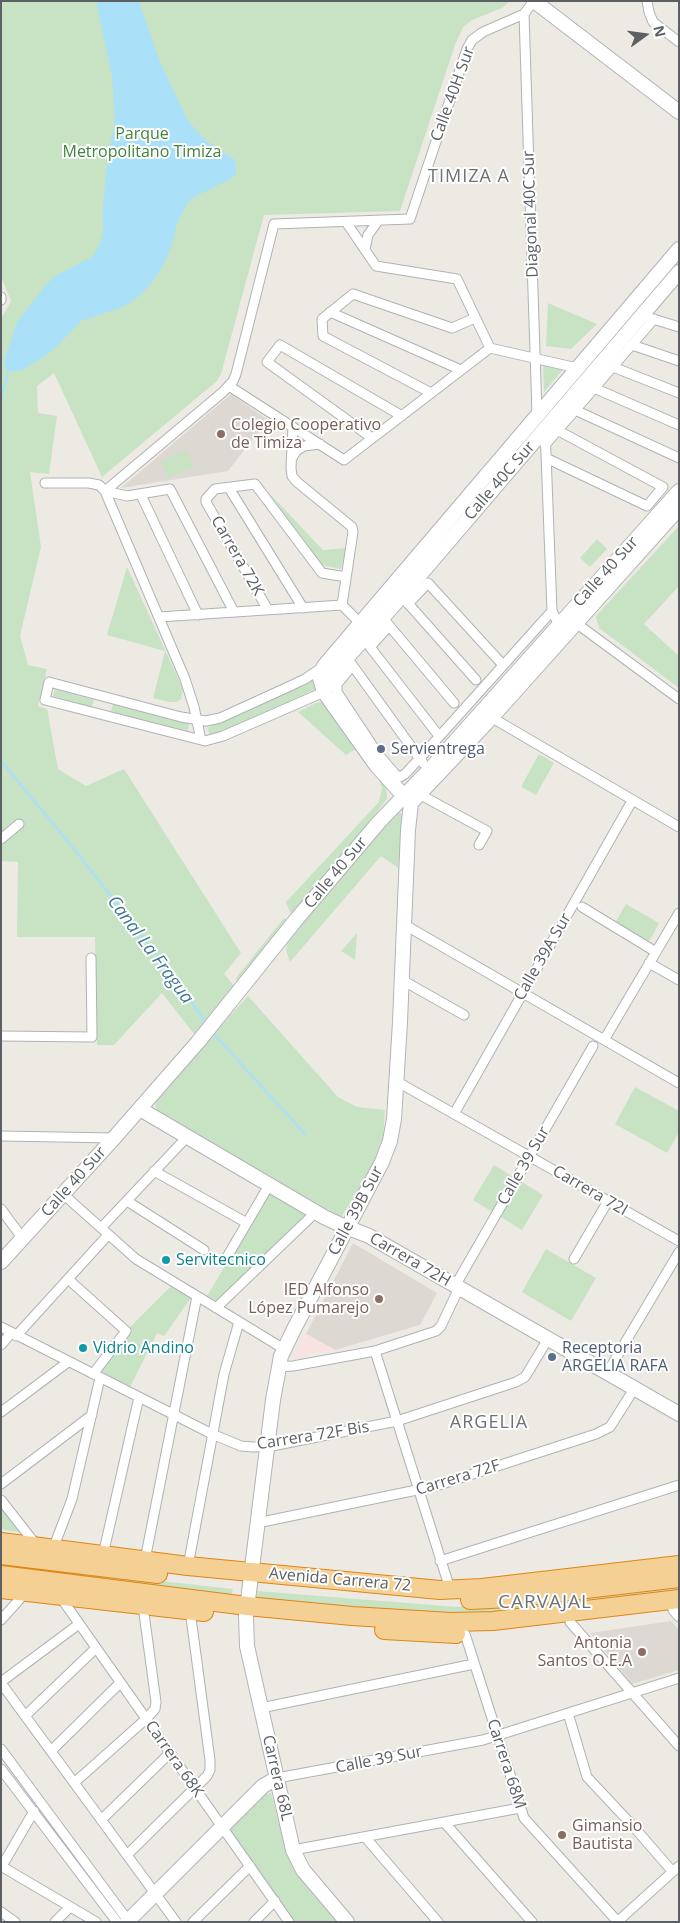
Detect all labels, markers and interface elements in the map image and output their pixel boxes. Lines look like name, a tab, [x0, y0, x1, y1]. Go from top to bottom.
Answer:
north arrow	[620, 10, 670, 60]
text: N	[649, 23, 671, 39]
street label: Calle 40H Sur	[427, 44, 479, 144]
park label: Parque Metropolitano Timiza	[62, 124, 222, 162]
street label: Diagonal 40C Sur	[519, 150, 543, 278]
district label: TIMIZA A	[427, 166, 511, 188]
place label: Colegio Cooperativo de Timiza	[231, 415, 381, 453]
marker: Colegio Cooperativo de Timiza	[215, 428, 227, 440]
street label: Calle 40C Sur	[461, 438, 539, 524]
street label: Carrera 72K	[207, 513, 267, 599]
street label: Calle 40 Sur	[570, 533, 642, 611]
place label: Servientrega	[391, 739, 485, 759]
marker: Servientrega	[375, 743, 387, 755]
street label: Calle 40 Sur	[300, 833, 372, 913]
water label: Canal La Fragua	[102, 892, 198, 1008]
street label: Calle 39A Sur	[510, 910, 576, 1004]
street label: Calle 39 Sur	[494, 1123, 554, 1209]
street label: Calle 40 Sur	[38, 1143, 110, 1221]
street label: Carrera 72I	[549, 1162, 631, 1220]
street label: Calle 39B Sur	[324, 1163, 388, 1259]
street label: Carrera 72H	[366, 1229, 454, 1291]
place label: Servitecnico	[176, 1250, 266, 1270]
marker: Servitecnico	[160, 1254, 172, 1266]
place label: IED Alfonso López Pumarejo	[248, 1280, 369, 1318]
marker: IED Alfonso López Pumarejo	[373, 1293, 385, 1305]
place label: Vidrio Andino	[93, 1338, 194, 1358]
place label: Receptoria ARGELIA RAFA	[562, 1338, 668, 1376]
marker: Vidrio Andino	[77, 1342, 89, 1354]
marker: Receptoria ARGELIA RAFA	[546, 1351, 558, 1363]
district label: ARGELIA	[449, 1412, 529, 1434]
street label: Carrera 72F Bis	[256, 1418, 370, 1454]
street label: Carrera 72F	[414, 1456, 502, 1500]
street label: Avenida Carrera 72	[268, 1564, 412, 1596]
district label: CARVAJAL	[497, 1592, 593, 1614]
place label: Antonia Santos O.E.A	[538, 1633, 632, 1671]
marker: Antonia Santos O.E.A	[636, 1646, 648, 1658]
street label: Carrera 68K	[141, 1717, 207, 1801]
street label: Carrera 68M	[482, 1717, 530, 1811]
street label: Carrera 68L	[258, 1733, 296, 1823]
street label: Calle 39 Sur	[334, 1742, 424, 1778]
place label: Gimansio Bautista	[572, 1816, 642, 1854]
marker: Gimansio Bautista	[556, 1829, 568, 1841]

